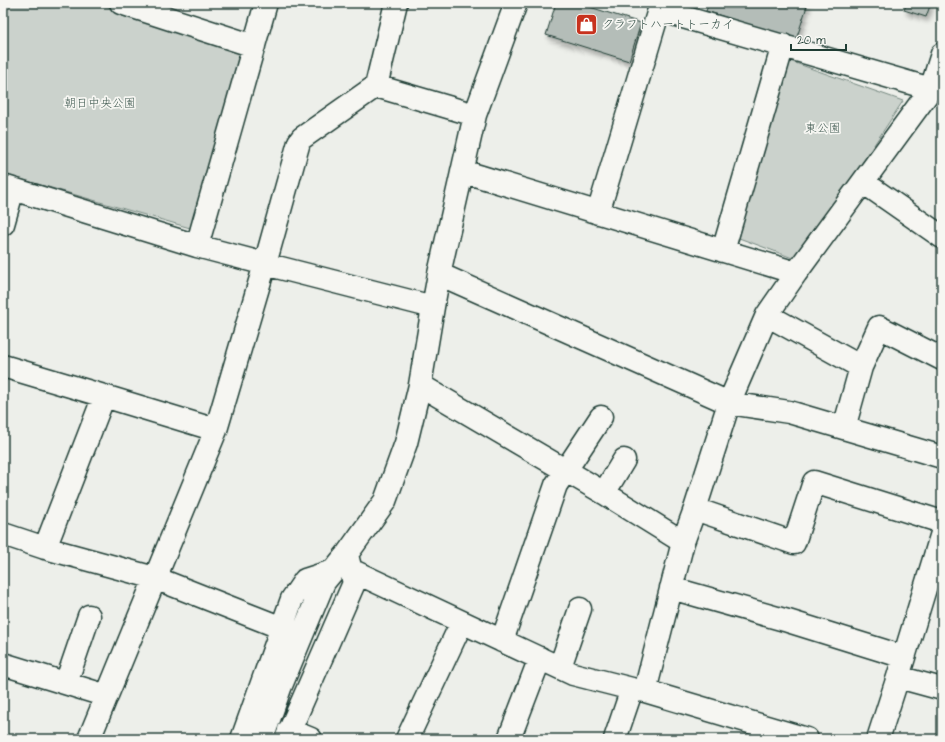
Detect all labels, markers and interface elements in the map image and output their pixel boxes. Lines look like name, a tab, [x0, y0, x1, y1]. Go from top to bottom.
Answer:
shop icon: クラフトハートトーカイ	[573, 11, 599, 37]
place label: クラフトハートトーカイ	[602, 16, 734, 33]
scale bar	[791, 26, 846, 52]
text: 20 m	[797, 32, 826, 49]
park label: 朝日中央公園	[64, 95, 136, 112]
park label: 東公園	[805, 120, 841, 137]

